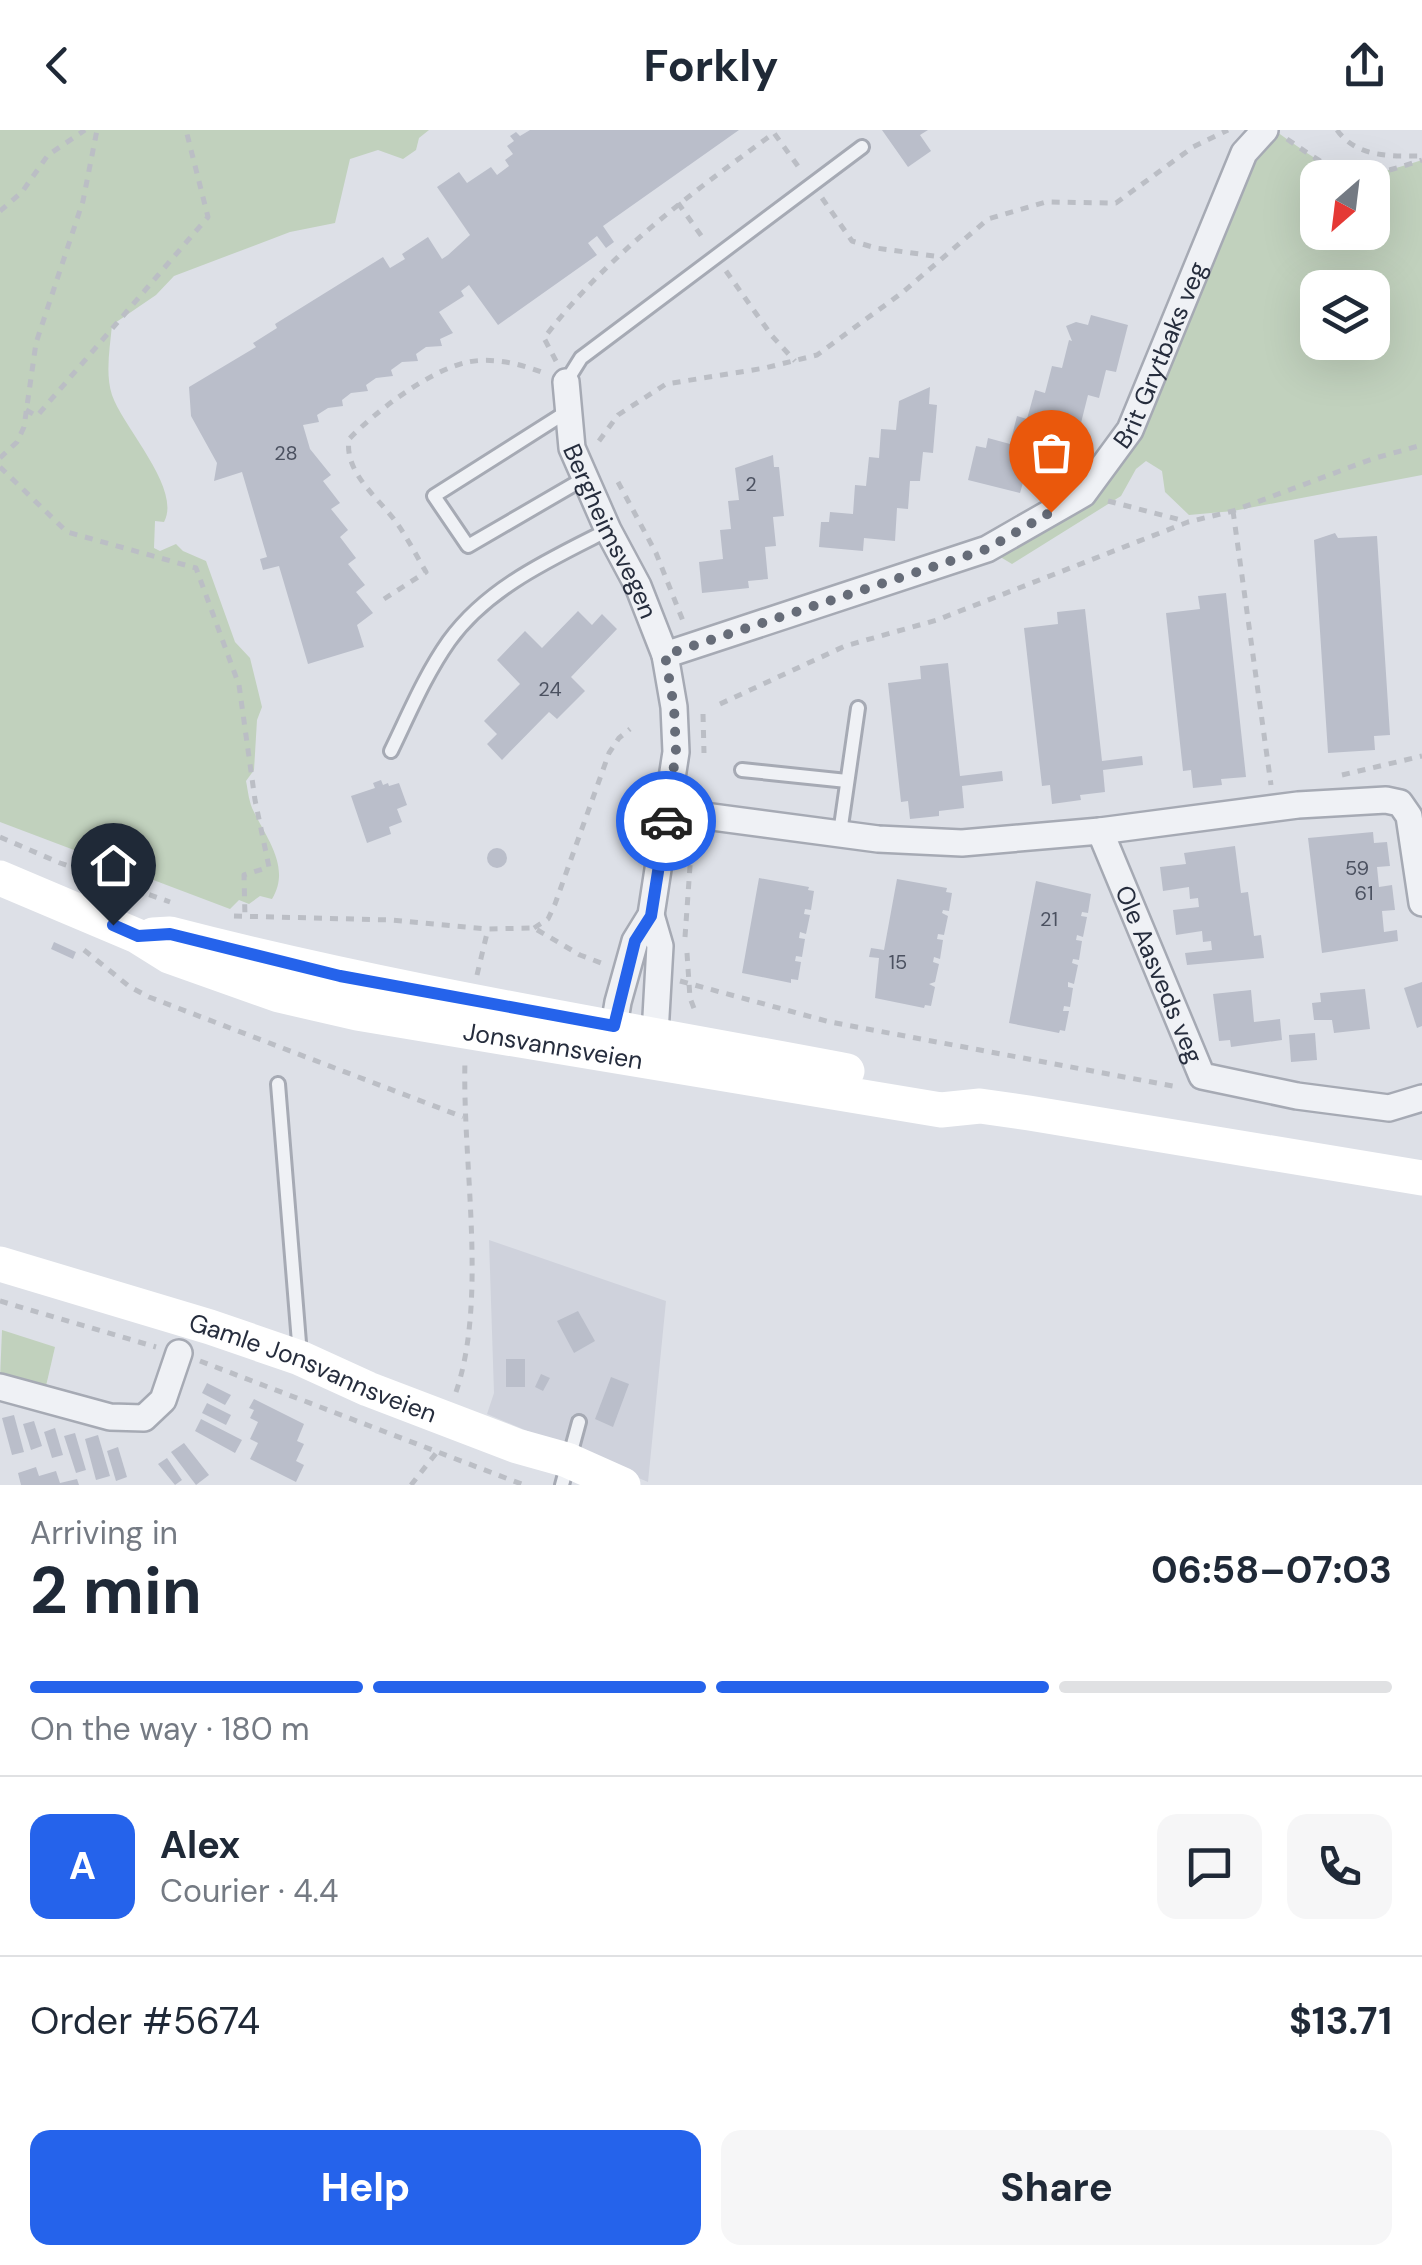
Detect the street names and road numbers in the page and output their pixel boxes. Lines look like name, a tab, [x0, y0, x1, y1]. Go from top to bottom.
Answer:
street label: Brit Grytbaks veg	[1105, 256, 1214, 455]
street label: Bergheimsvegen	[556, 439, 666, 623]
street label: Ole Aasveds veg	[1108, 880, 1211, 1068]
street label: Jonsvannsveien	[461, 1014, 645, 1077]
street label: Gamle Jonsvannsveien	[185, 1305, 441, 1430]

